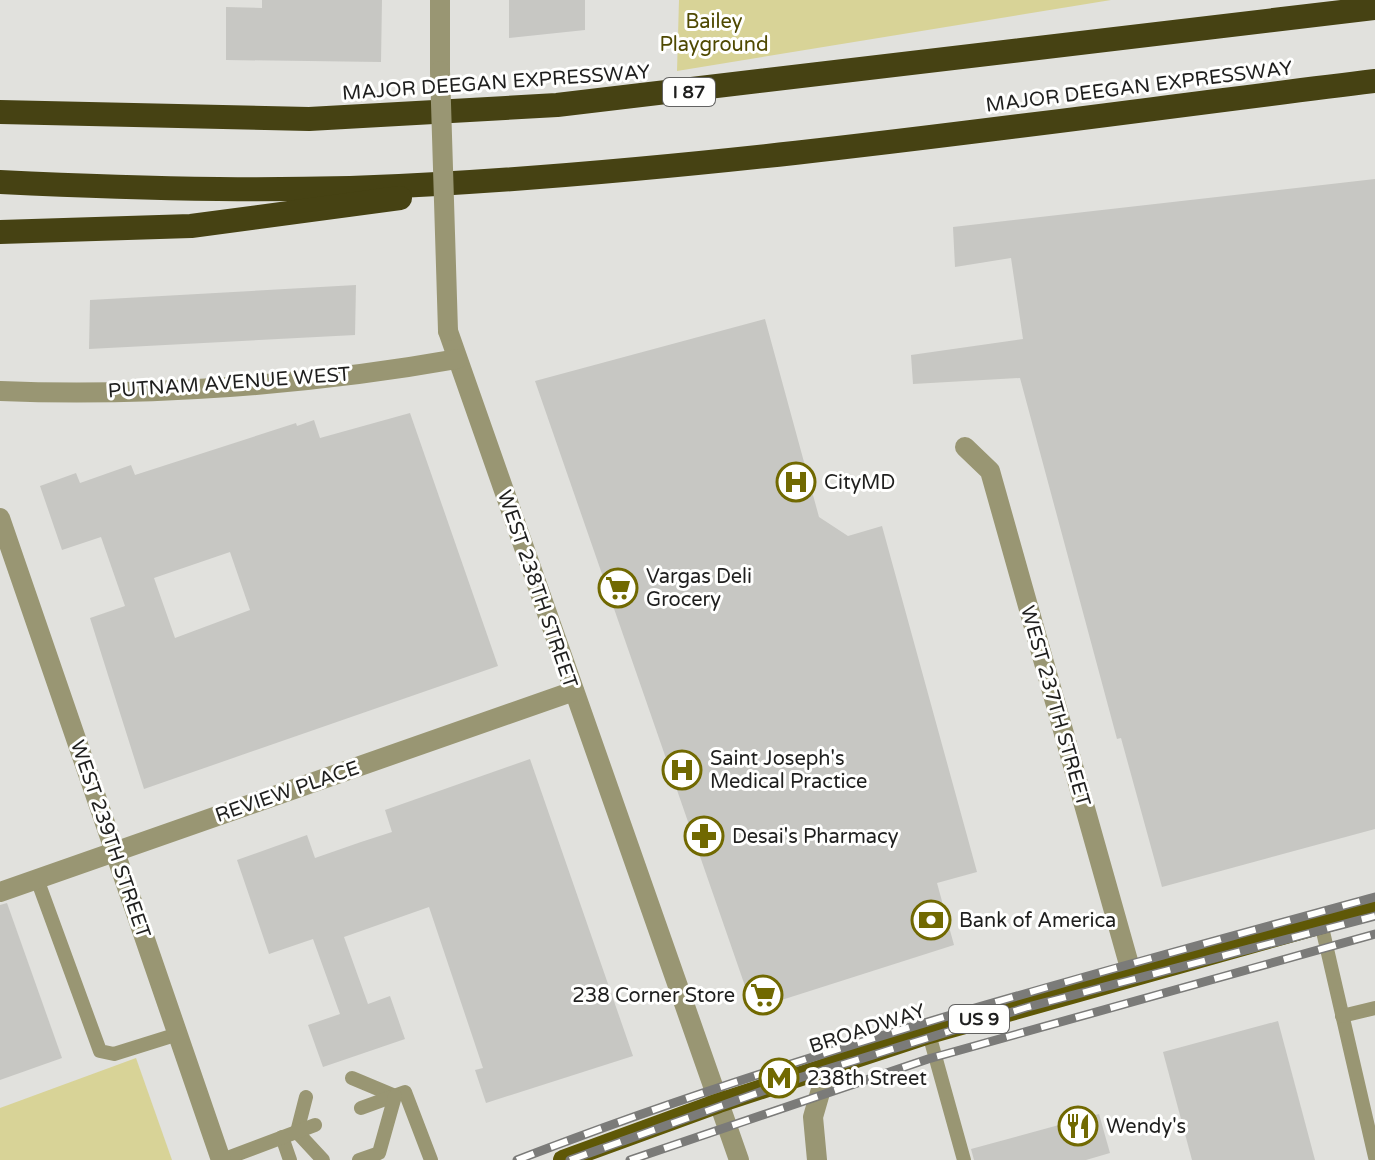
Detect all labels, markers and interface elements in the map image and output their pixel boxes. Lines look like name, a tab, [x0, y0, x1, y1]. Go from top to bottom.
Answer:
park label: Bailey Playground	[659, 10, 769, 57]
street label: MAJOR DEEGAN EXPRESSWAY	[984, 56, 1294, 118]
street label: MAJOR DEEGAN EXPRESSWAY	[341, 60, 651, 106]
road number: I 87	[663, 78, 715, 106]
street label: PUTNAM AVENUE WEST	[107, 363, 351, 403]
hospital icon: CityMD	[775, 461, 817, 503]
place label: CityMD	[824, 471, 895, 495]
street label: WEST 238TH STREET	[492, 487, 582, 691]
place label: Vargas Deli Grocery	[646, 565, 752, 612]
supermarket icon: Vargas Deli Grocery	[597, 567, 639, 609]
street label: WEST 237TH STREET	[1015, 603, 1095, 809]
street label: WEST 239TH STREET	[65, 737, 155, 941]
place label: Saint Joseph's Medical Practice	[710, 747, 867, 794]
hospital icon: Saint Joseph's Medical Practice	[661, 749, 703, 791]
street label: REVIEW PLACE	[212, 756, 362, 828]
pharmacy icon: Desai's Pharmacy	[683, 815, 725, 857]
place label: Desai's Pharmacy	[732, 825, 899, 849]
bank icon: Bank of America	[910, 899, 952, 941]
place label: Bank of America	[959, 909, 1116, 933]
supermarket icon: 238 Corner Store	[742, 974, 784, 1016]
place label: 238 Corner Store	[572, 984, 735, 1008]
street label: BROADWAY	[806, 999, 929, 1059]
road number: US 9	[949, 1005, 1009, 1033]
metro station icon: 238th Street	[758, 1057, 800, 1099]
place label: 238th Street	[807, 1067, 927, 1091]
restaurant icon: Wendy's	[1057, 1105, 1099, 1147]
place label: Wendy's	[1106, 1115, 1186, 1139]

